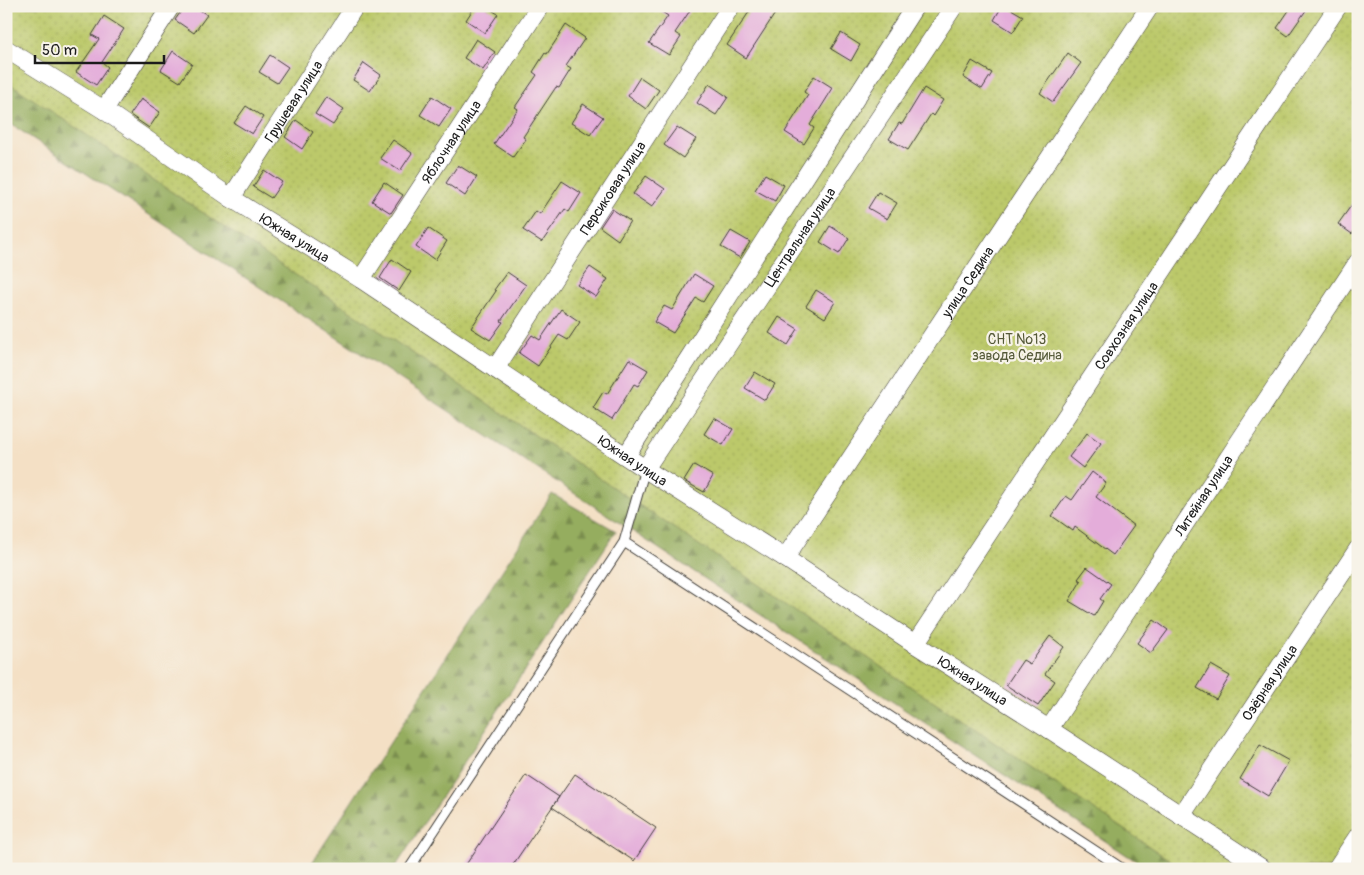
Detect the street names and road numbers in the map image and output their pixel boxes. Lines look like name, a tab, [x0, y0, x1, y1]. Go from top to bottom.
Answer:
street label: Грушевая улица	[261, 58, 326, 146]
street label: Яблочная улица	[418, 97, 485, 187]
street label: Персиковая улица	[577, 138, 650, 238]
street label: Центральная улица	[761, 184, 840, 290]
street label: Южная улица	[256, 210, 332, 266]
street label: улица Седина	[938, 243, 998, 322]
street label: Совхозная улица	[1091, 279, 1162, 373]
street label: Южная улица	[595, 432, 670, 490]
street label: Литейная улица	[1171, 452, 1237, 540]
street label: Озёрная улица	[1238, 642, 1301, 724]
street label: Южная улица	[935, 653, 1010, 709]

